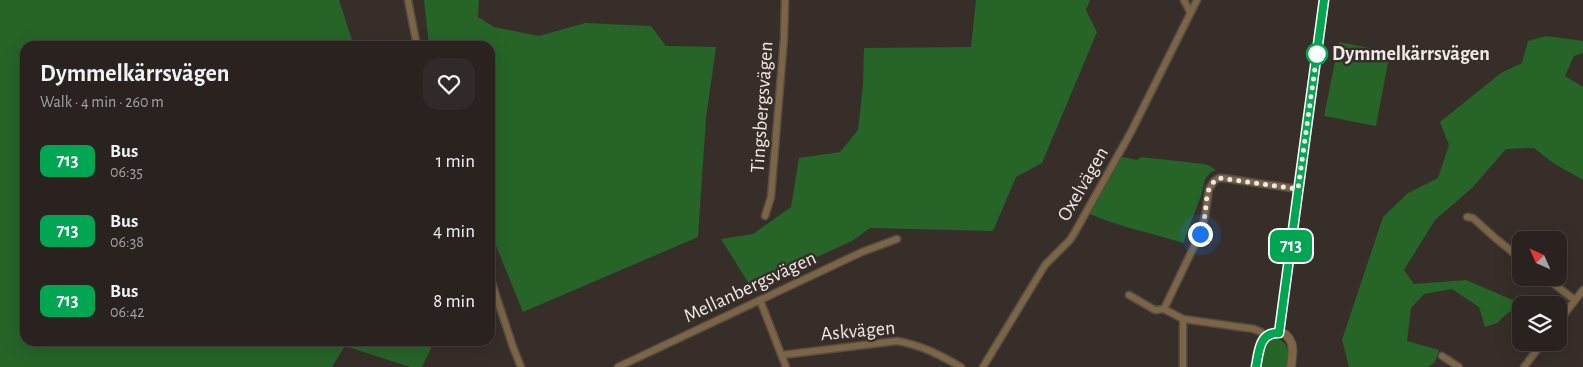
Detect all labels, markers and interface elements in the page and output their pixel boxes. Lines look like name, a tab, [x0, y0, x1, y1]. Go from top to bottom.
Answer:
street label: Tingsbergsvägen	[747, 41, 777, 173]
marker: Dymmelkärrsvägen	[1306, 43, 1328, 65]
place label: Dymmelkärrsvägen	[1332, 44, 1490, 64]
button: heart	[423, 58, 475, 110]
text: Dymmelkärrsvägen	[40, 62, 229, 86]
text: Walk · 4 min · 260 m	[40, 94, 164, 110]
text: Bus	[110, 142, 138, 161]
street label: Oxelvägen	[1054, 144, 1112, 224]
text: 713	[56, 152, 79, 170]
text: 1 min	[436, 152, 475, 171]
text: 06:35	[110, 164, 143, 180]
text: Bus	[110, 212, 138, 231]
text: 713	[56, 222, 79, 240]
text: 4 min	[433, 222, 475, 241]
your location	[1188, 222, 1213, 247]
line badge: 713	[1262, 230, 1320, 262]
north arrow	[1512, 231, 1568, 286]
map controls	[1512, 231, 1567, 351]
text: 06:38	[110, 234, 144, 250]
text: 713	[1280, 237, 1302, 255]
street label: Mellanbergsvägen	[681, 248, 819, 326]
text: Bus	[110, 282, 138, 301]
text: 713	[56, 292, 79, 310]
text: 8 min	[433, 292, 475, 311]
button: layers	[1512, 296, 1567, 351]
text: 06:42	[110, 304, 145, 320]
street label: Askvägen	[820, 318, 896, 344]

